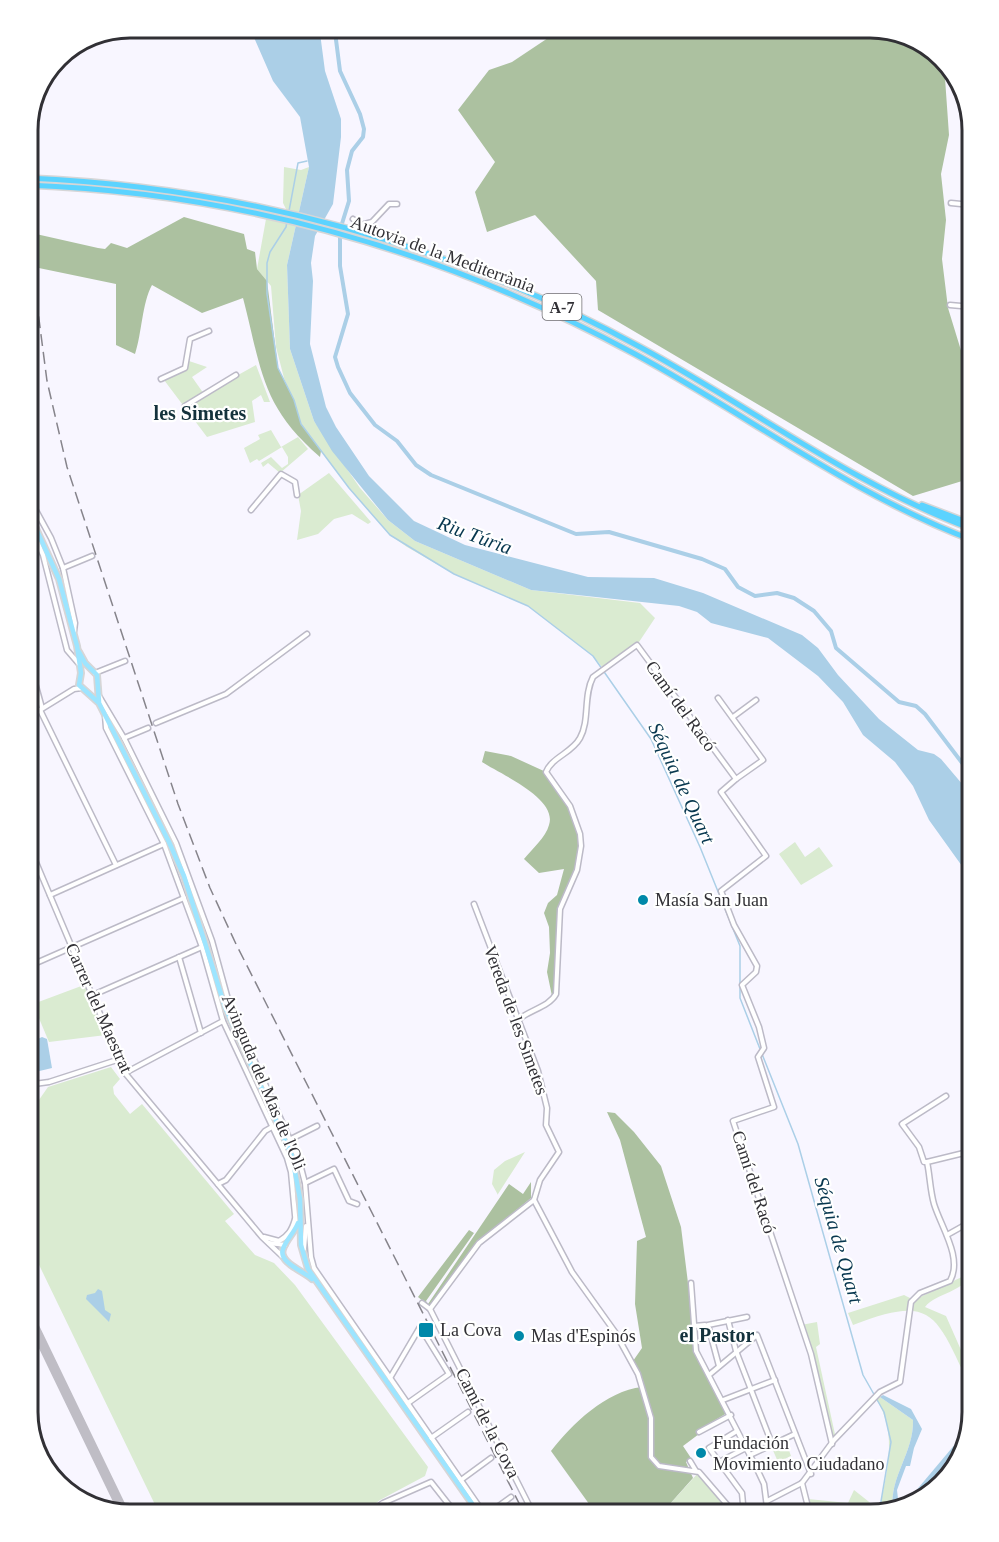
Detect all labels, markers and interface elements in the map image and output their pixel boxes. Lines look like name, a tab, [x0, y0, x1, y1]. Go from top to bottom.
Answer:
street label: Autovia de la Mediterrània	[348, 211, 538, 297]
road number: A-7	[542, 294, 582, 320]
district label: les Simetes	[154, 402, 247, 424]
water label: Riu Túria	[434, 511, 515, 559]
street label: Camí del Racó	[641, 657, 721, 755]
water label: Séquia de Quart	[643, 719, 720, 848]
place label: Masía San Juan	[655, 890, 768, 910]
marker: Masía San Juan	[636, 893, 650, 907]
street label: Carrer del Maestrat	[61, 940, 137, 1076]
street label: Vereda de les Simetes	[480, 943, 552, 1097]
street label: Avinguda del Mas de l'Oli	[218, 991, 310, 1173]
street label: Camí del Racó	[728, 1128, 780, 1236]
water label: Séquia de Quart	[809, 1174, 868, 1307]
place label: La Cova	[440, 1320, 501, 1340]
marker: La Cova	[417, 1321, 435, 1339]
district label: el Pastor	[680, 1324, 755, 1346]
place label: Mas d'Espinós	[531, 1326, 636, 1346]
marker: Mas d'Espinós	[512, 1329, 526, 1343]
street label: Camí de la Cova	[452, 1365, 524, 1481]
place label: Fundación Movimiento Ciudadano	[713, 1433, 884, 1474]
marker: Fundación Movimiento Ciudadano	[694, 1446, 708, 1460]

